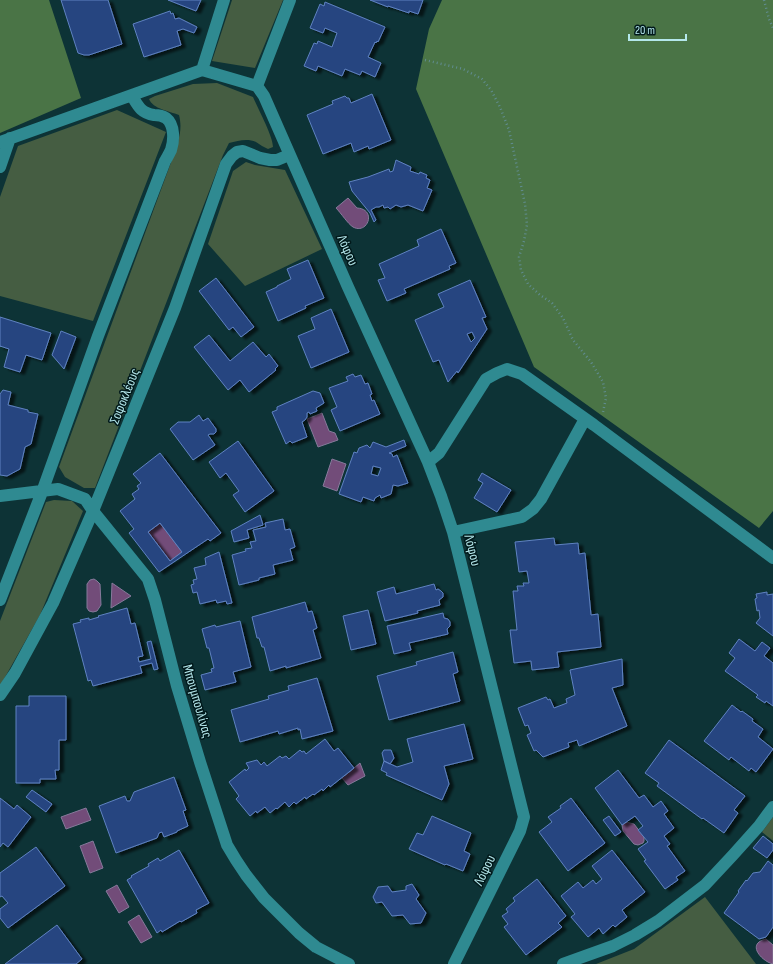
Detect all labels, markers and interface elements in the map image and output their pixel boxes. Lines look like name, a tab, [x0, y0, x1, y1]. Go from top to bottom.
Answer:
scale bar	[629, 16, 686, 42]
text: 20 m	[635, 23, 655, 38]
street label: Λόφου	[333, 231, 362, 268]
street label: Σοφοκλέους	[106, 366, 143, 427]
street label: Λόφου	[460, 532, 485, 568]
street label: Μπουμπουλίνας	[179, 662, 216, 740]
street label: Λόφου	[469, 852, 499, 889]

